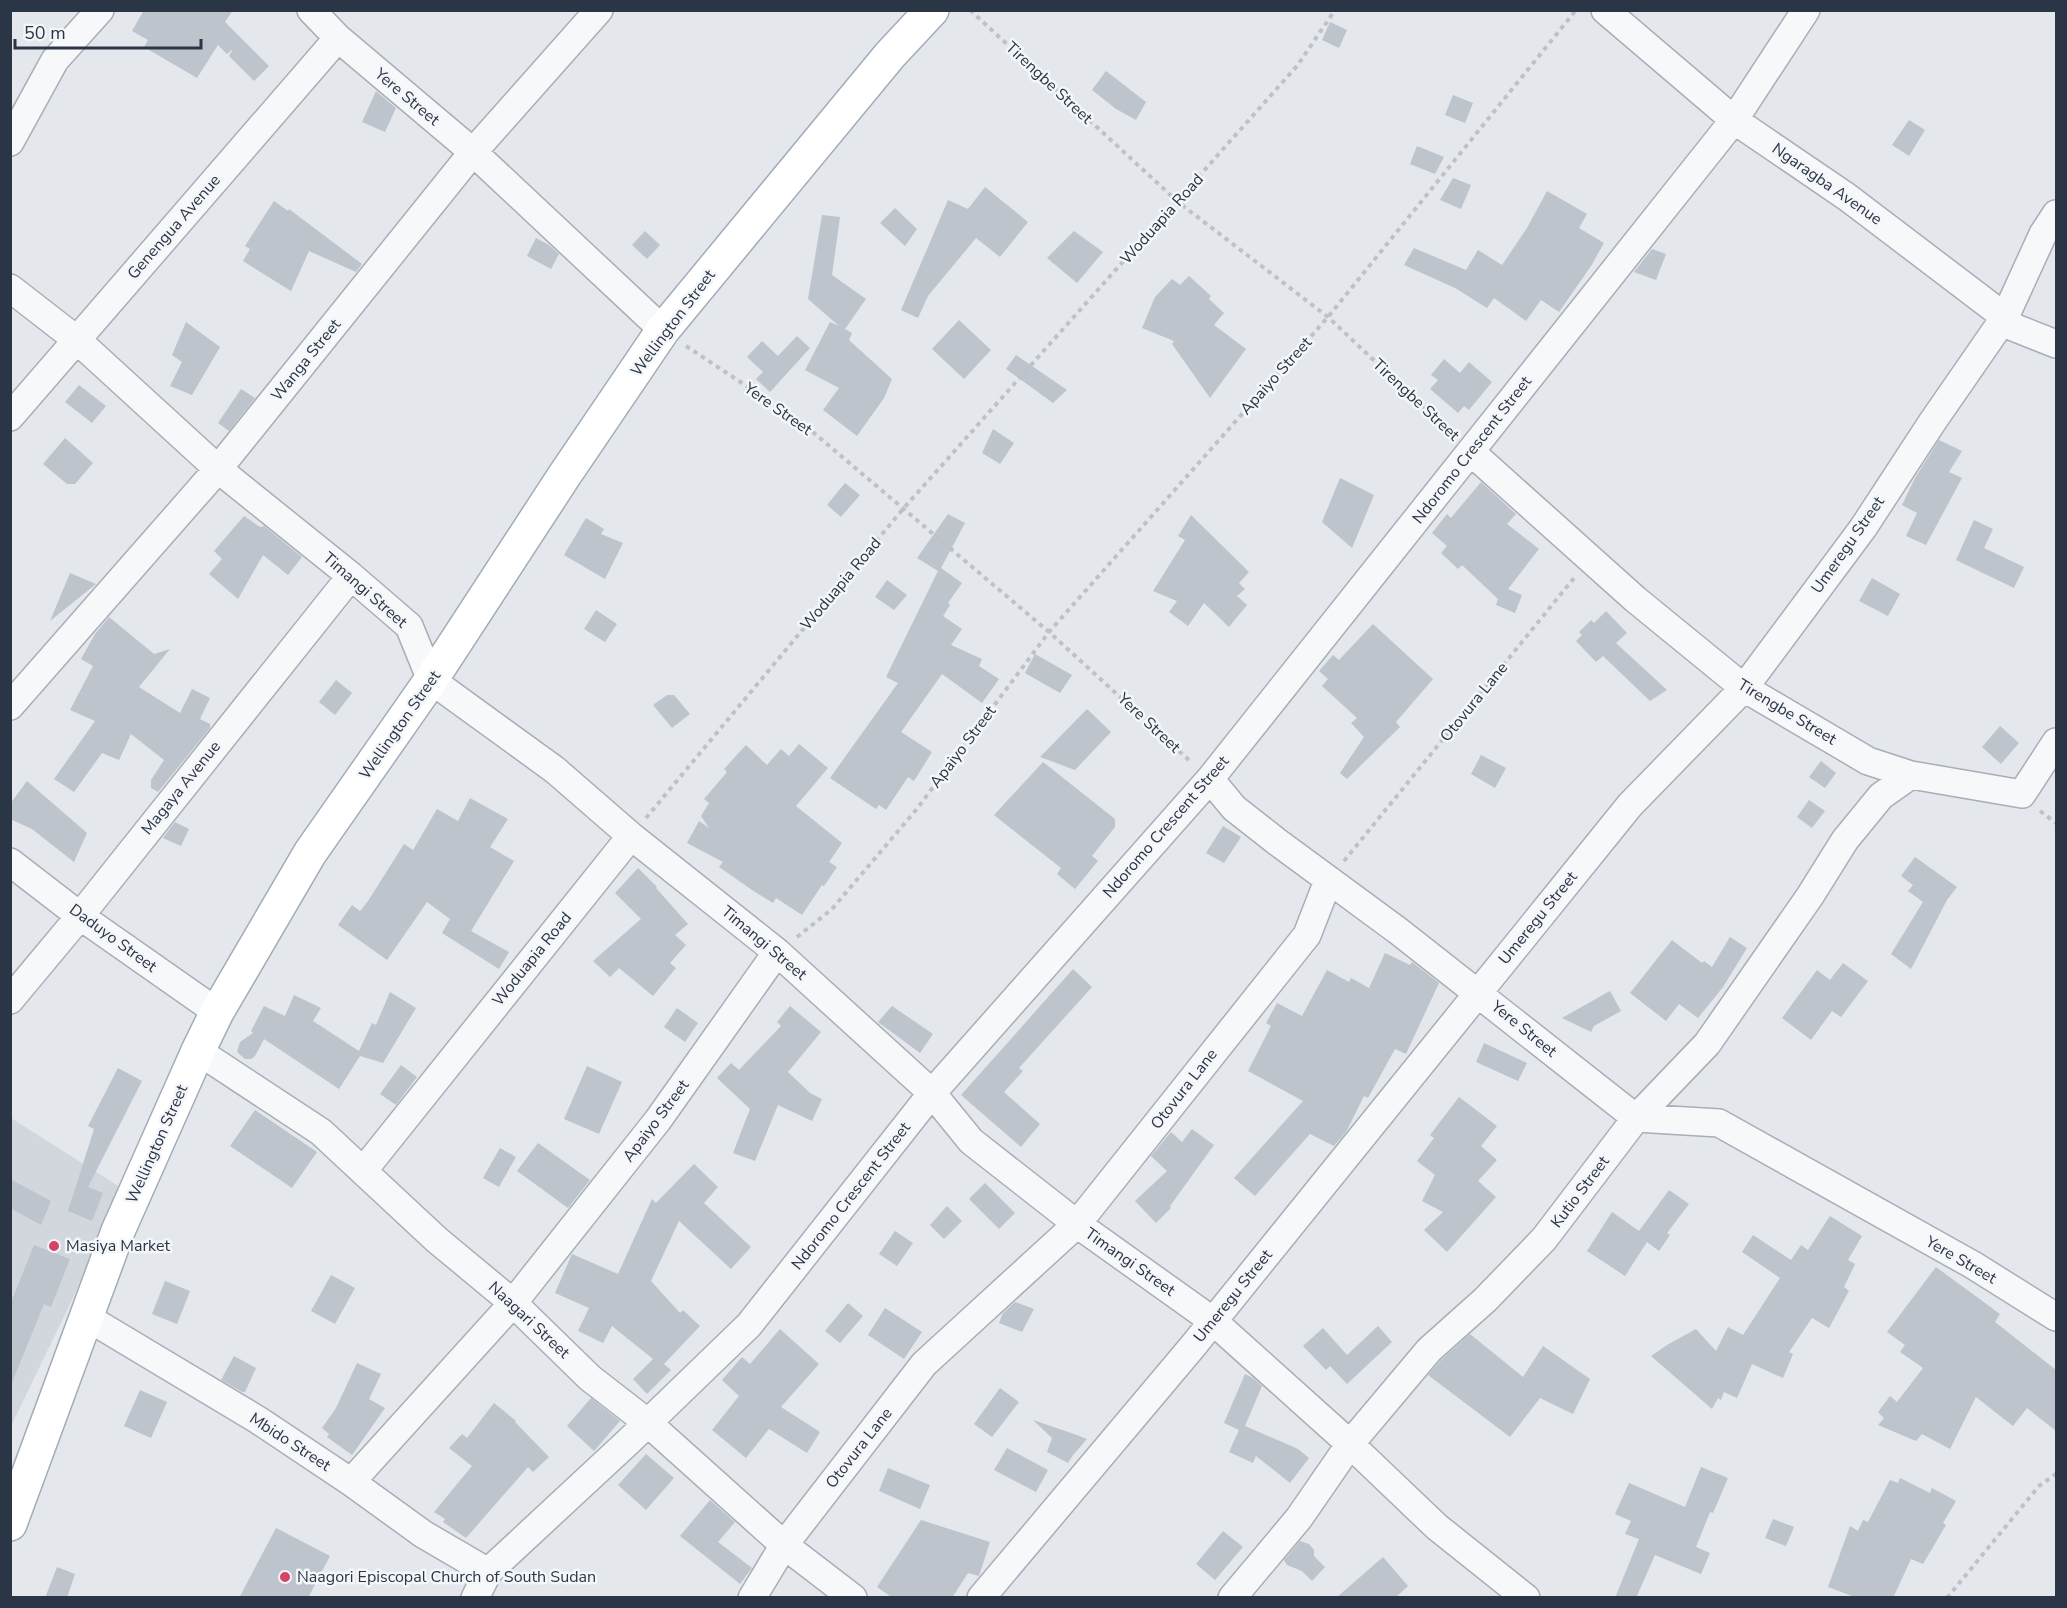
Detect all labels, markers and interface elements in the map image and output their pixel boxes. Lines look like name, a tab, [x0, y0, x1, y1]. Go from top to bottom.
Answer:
scale bar	[15, 12, 201, 50]
text: 50 m	[24, 21, 66, 45]
street label: Tirengbe Street	[1001, 37, 1098, 129]
street label: Yere Street	[369, 63, 445, 131]
street label: Ngaragba Avenue	[1768, 138, 1886, 230]
street label: Woduapia Road	[1115, 169, 1209, 269]
street label: Genengua Avenue	[122, 170, 226, 284]
street label: Wellington Street	[626, 265, 721, 381]
street label: Wanga Street	[266, 314, 346, 406]
street label: Apaiyo Street	[1235, 332, 1317, 420]
street label: Tirengbe Street	[1368, 354, 1465, 446]
street label: Ndoromo Crescent Street	[1407, 371, 1537, 529]
street label: Yere Street	[739, 377, 817, 441]
street label: Umeregu Street	[1806, 492, 1890, 598]
street label: Woduapia Road	[796, 533, 886, 635]
street label: Timangi Street	[318, 547, 412, 633]
street label: Otovura Lane	[1435, 657, 1513, 747]
street label: Wellington Street	[354, 666, 446, 784]
street label: Tirengbe Street	[1734, 674, 1841, 750]
street label: Yere Street	[1112, 687, 1186, 758]
street label: Apaiyo Street	[925, 701, 1002, 793]
street label: Magaya Avenue	[136, 736, 226, 840]
street label: Ndoromo Crescent Street	[1098, 751, 1234, 903]
street label: Umeregu Street	[1494, 866, 1583, 969]
street label: Daduyo Street	[65, 899, 162, 978]
street label: Timangi Street	[717, 901, 812, 986]
street label: Woduapia Road	[487, 907, 577, 1011]
street label: Yere Street	[1486, 995, 1562, 1063]
street label: Otovura Lane	[1146, 1044, 1222, 1134]
street label: Apaiyo Street	[618, 1075, 695, 1167]
street label: Wellington Street	[121, 1081, 193, 1207]
street label: Ndoromo Crescent Street	[786, 1117, 916, 1275]
street label: Kutio Street	[1546, 1151, 1615, 1232]
street label: Timangi Street	[1080, 1223, 1180, 1301]
street label: Yere Street	[1921, 1230, 2001, 1289]
place label: Masiya Market	[66, 1235, 170, 1257]
marker: Masiya Market	[47, 1239, 61, 1253]
street label: Umeregu Street	[1189, 1244, 1278, 1347]
street label: Naagari Street	[484, 1277, 575, 1364]
street label: Otovura Lane	[821, 1403, 897, 1493]
street label: Mbido Street	[245, 1408, 335, 1477]
place label: Naagori Episcopal Church of South Sudan	[297, 1566, 596, 1588]
marker: Naagori Episcopal Church of South Sudan	[278, 1570, 292, 1584]

